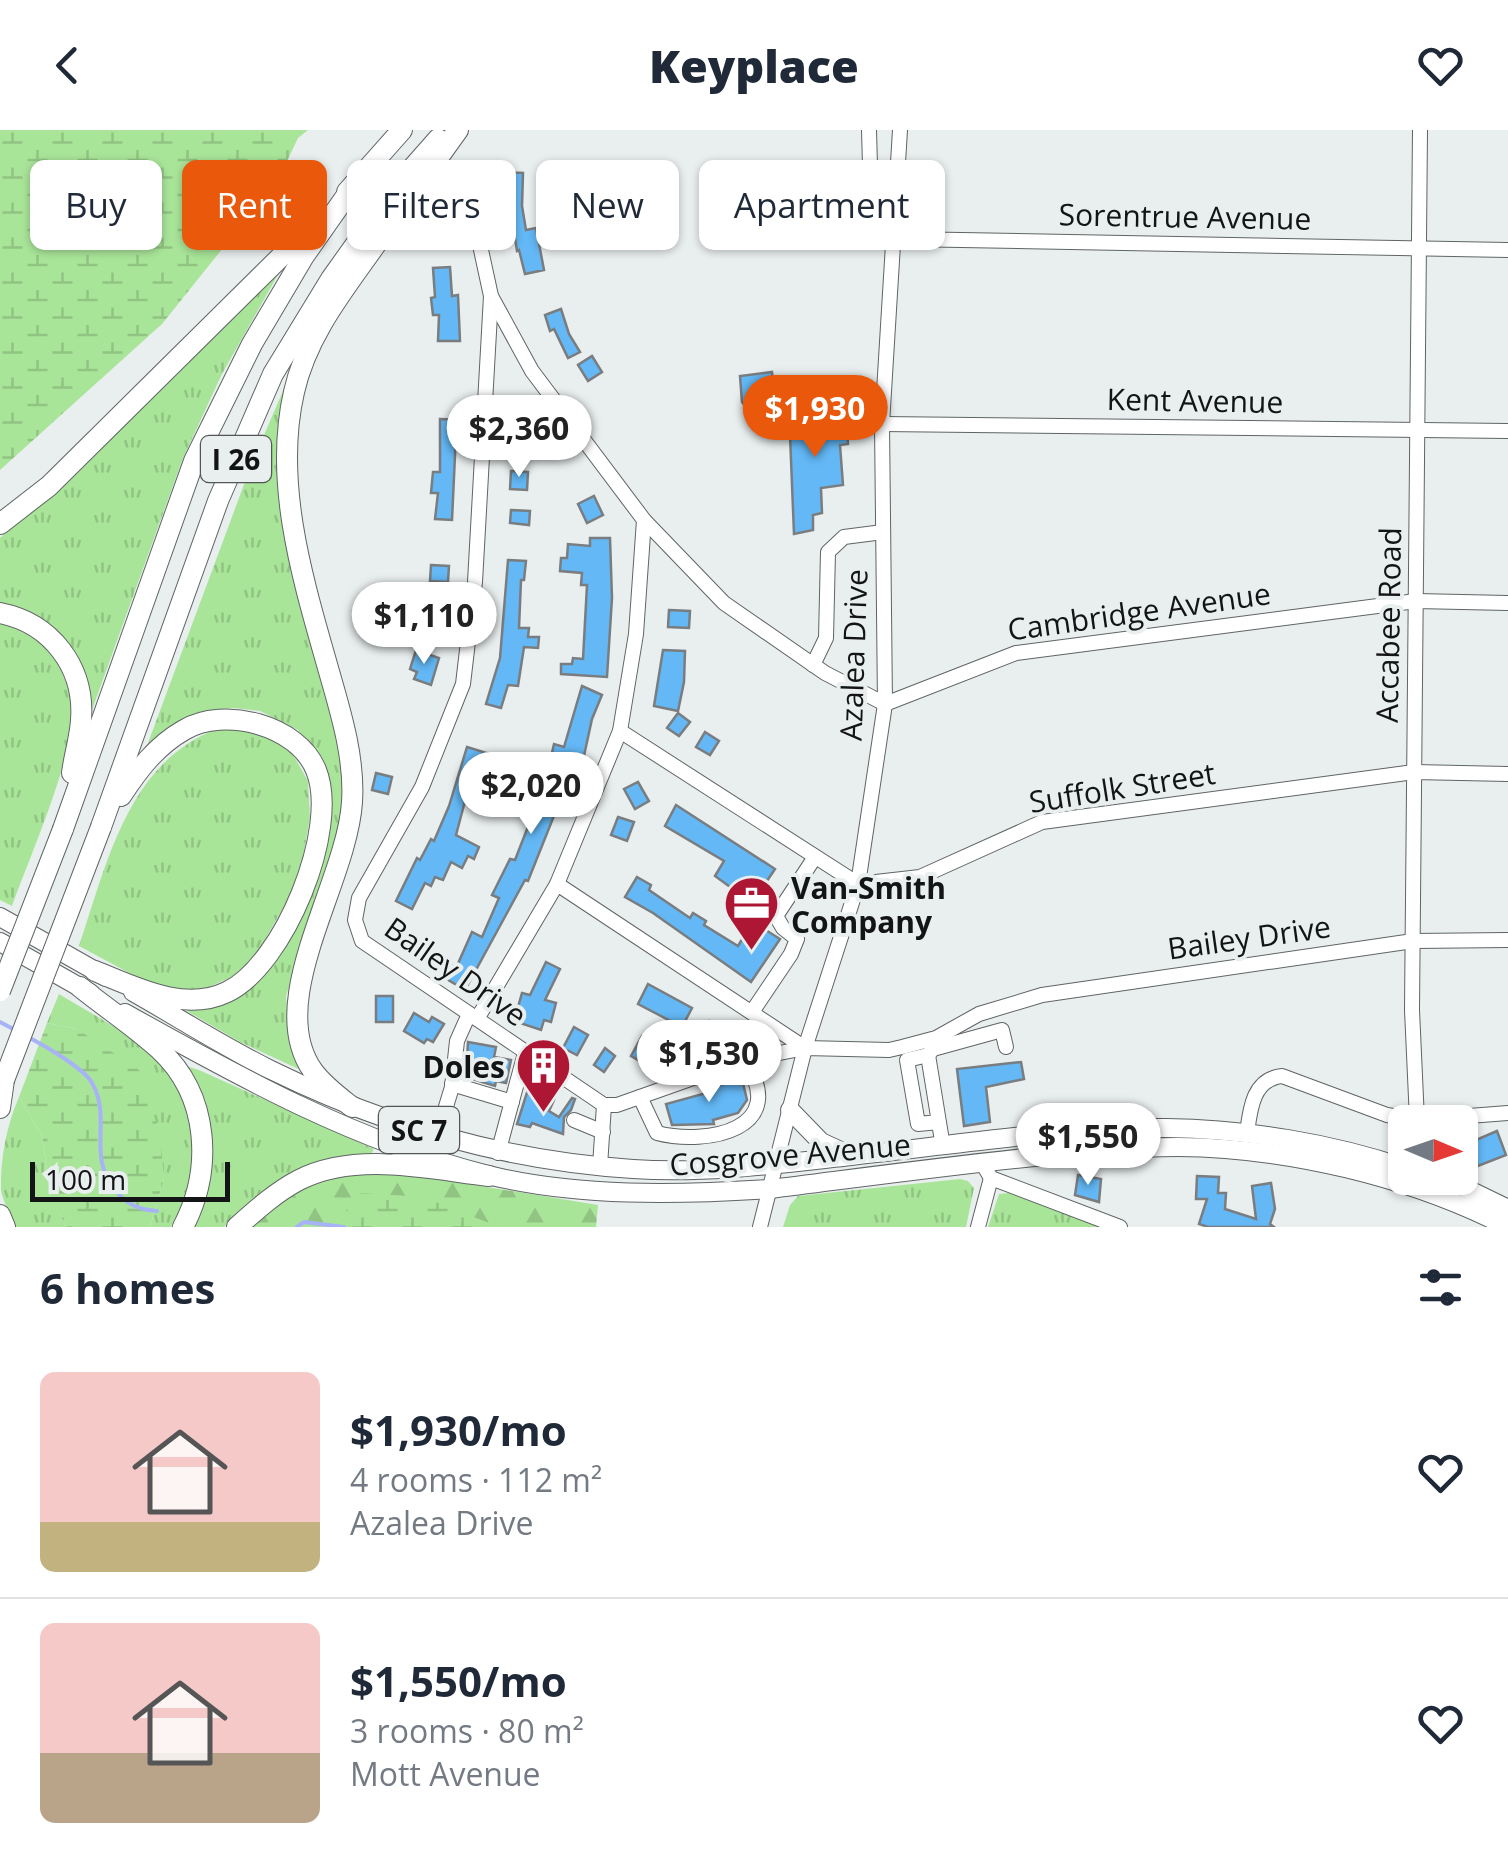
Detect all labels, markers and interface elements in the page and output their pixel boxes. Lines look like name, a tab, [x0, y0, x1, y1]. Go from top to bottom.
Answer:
text: Keyplace	[649, 35, 859, 96]
icon: back	[40, 38, 95, 93]
icon: heart	[1413, 38, 1468, 93]
chip: Buy	[30, 160, 162, 250]
chip: Rent	[182, 160, 327, 250]
chip: Filters	[347, 160, 516, 250]
chip: New	[536, 160, 679, 250]
chip: Apartment	[699, 160, 945, 250]
street label: Sorentrue Avenue	[1058, 193, 1312, 239]
pin: $1,930	[734, 375, 896, 460]
street label: Kent Avenue	[1106, 378, 1284, 422]
text: $1,930	[765, 386, 865, 429]
pin: $2,360	[438, 395, 600, 480]
text: $2,360	[469, 406, 569, 449]
road number: I 26	[201, 436, 271, 482]
street label: Accabee Road	[1366, 527, 1410, 723]
street label: Azalea Drive	[830, 568, 876, 742]
street label: Cambridge Avenue	[1005, 572, 1273, 650]
pin: $1,110	[343, 582, 505, 667]
text: $1,110	[374, 593, 474, 636]
pin: $2,020	[450, 752, 612, 837]
street label: Suffolk Street	[1026, 752, 1218, 822]
text: $2,020	[481, 763, 581, 806]
place label: Van-Smith Company	[791, 867, 946, 942]
office icon: Van-Smith Company	[722, 874, 782, 953]
street label: Bailey Drive	[1165, 905, 1333, 969]
street label: Bailey Drive	[377, 907, 535, 1035]
pin: $1,530	[628, 1020, 790, 1105]
text: $1,530	[659, 1031, 759, 1074]
building icon: Doles	[514, 1036, 574, 1115]
place label: Doles	[422, 1046, 505, 1087]
pin: $1,550	[1007, 1103, 1169, 1188]
north arrow	[1388, 1105, 1478, 1195]
map controls	[1388, 1105, 1478, 1195]
road number: SC 7	[379, 1107, 459, 1153]
text: $1,550	[1038, 1114, 1138, 1157]
street label: Cosgrove Avenue	[668, 1123, 912, 1185]
scale bar	[30, 1157, 230, 1202]
text: 100 m	[45, 1160, 126, 1198]
text: 6 homes	[40, 1259, 215, 1316]
icon: filters	[1413, 1260, 1468, 1315]
text: $1,930/mo	[350, 1401, 567, 1458]
icon: home	[120, 1412, 240, 1532]
icon: heart	[1413, 1445, 1468, 1500]
text: 4 rooms · 112 m²	[350, 1458, 602, 1501]
text: Azalea Drive	[350, 1501, 533, 1544]
text: $1,550/mo	[350, 1652, 567, 1709]
icon: home	[120, 1663, 240, 1783]
icon: heart	[1413, 1696, 1468, 1751]
text: 3 rooms · 80 m²	[350, 1709, 584, 1752]
text: Mott Avenue	[350, 1752, 541, 1795]

